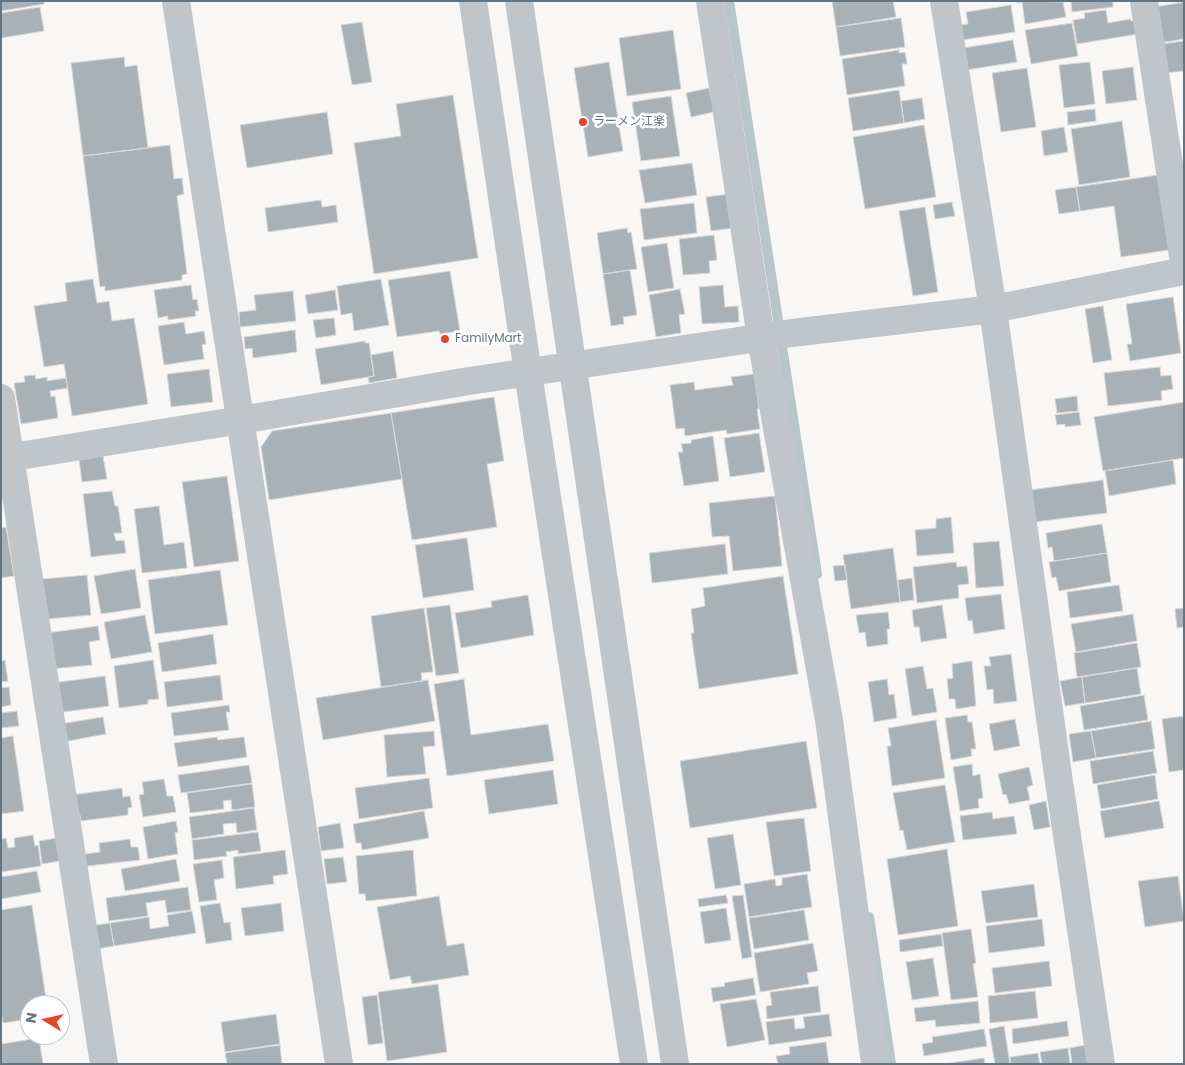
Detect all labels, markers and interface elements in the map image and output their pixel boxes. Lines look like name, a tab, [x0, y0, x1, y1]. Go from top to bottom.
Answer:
place label: ラーメン江楽	[593, 115, 665, 129]
marker: ラーメン江楽	[577, 116, 589, 128]
place label: FamilyMart	[455, 332, 521, 346]
marker: FamilyMart	[439, 333, 451, 345]
north arrow	[20, 995, 70, 1045]
text: N	[20, 1011, 42, 1025]

